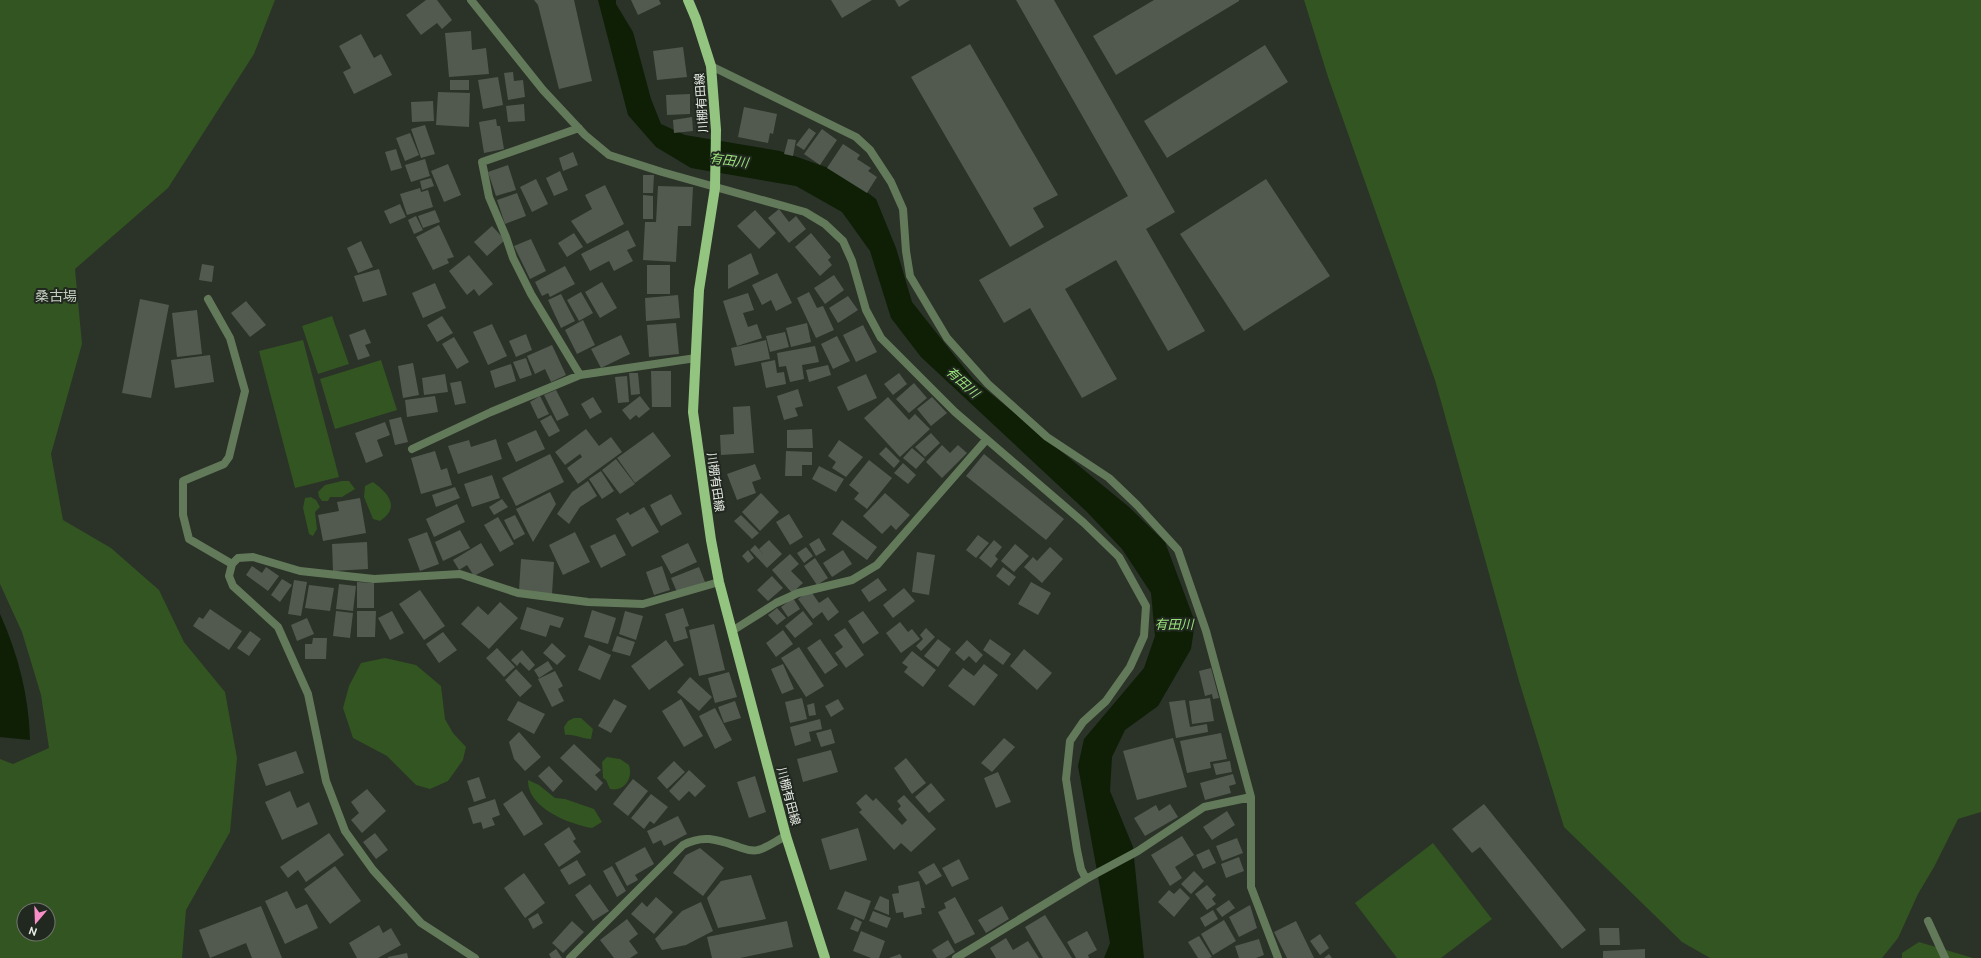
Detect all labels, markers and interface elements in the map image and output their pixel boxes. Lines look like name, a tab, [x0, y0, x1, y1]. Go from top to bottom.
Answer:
street label: 川棚有田線	[692, 73, 710, 133]
water label: 有田川	[709, 150, 751, 170]
district label: 桑古場	[35, 288, 77, 304]
water label: 有田川	[944, 364, 984, 402]
street label: 川棚有田線	[705, 451, 727, 513]
water label: 有田川	[1154, 617, 1195, 631]
street label: 川棚有田線	[775, 765, 803, 827]
north arrow	[16, 902, 56, 942]
text: N	[27, 924, 39, 938]

